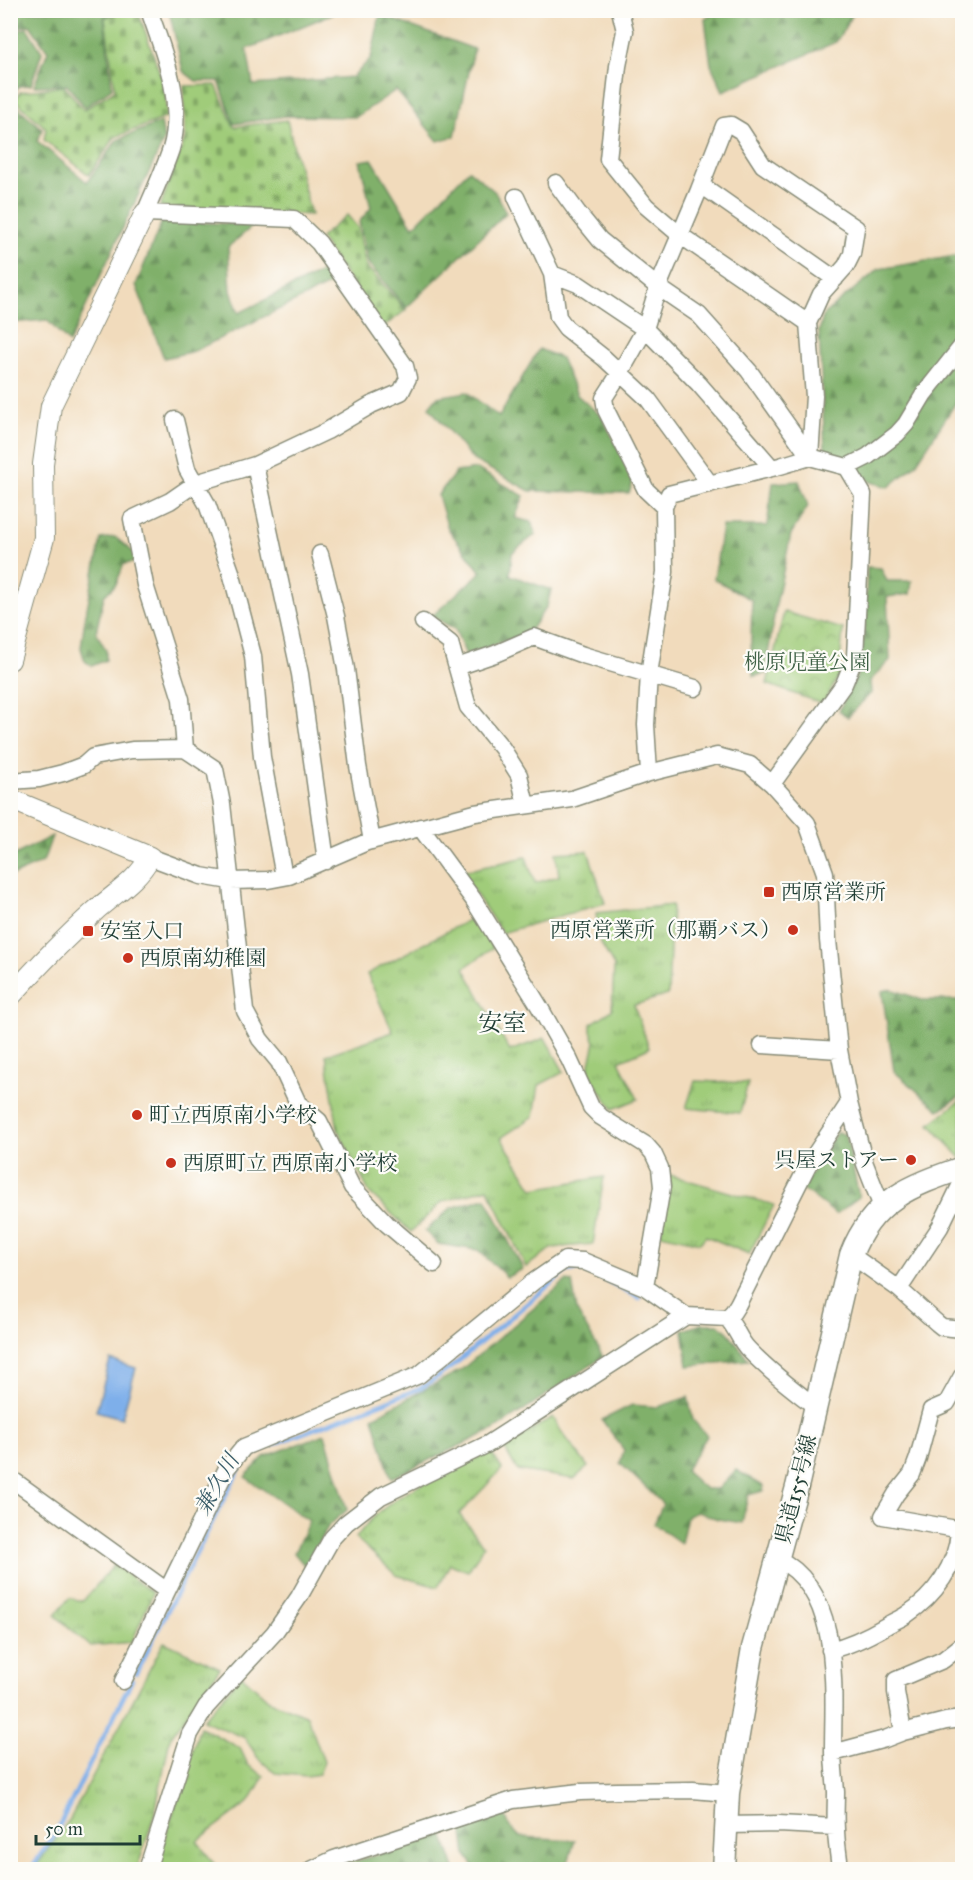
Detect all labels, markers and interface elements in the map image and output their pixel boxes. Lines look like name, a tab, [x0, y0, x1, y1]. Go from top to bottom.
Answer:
park label: 桃原児童公園	[744, 649, 870, 675]
place label: 西原営業所	[781, 879, 886, 905]
marker: 西原営業所	[762, 885, 776, 899]
place label: 西原営業所（那覇バス）	[550, 917, 781, 943]
place label: 安室入口	[100, 918, 184, 944]
marker: 西原営業所（那覇バス）	[786, 923, 800, 937]
marker: 安室入口	[81, 924, 95, 938]
place label: 西原南幼稚園	[140, 945, 266, 971]
marker: 西原南幼稚園	[121, 951, 135, 965]
district label: 安室	[478, 1008, 526, 1038]
place label: 町立西原南小学校	[149, 1102, 317, 1128]
marker: 町立西原南小学校	[130, 1108, 144, 1122]
place label: 呉屋ストアー	[774, 1147, 899, 1173]
place label: 西原町立 西原南小学校	[183, 1150, 398, 1176]
marker: 呉屋ストアー	[904, 1153, 918, 1167]
marker: 西原町立 西原南小学校	[164, 1156, 178, 1170]
street label: 県道155号線	[770, 1432, 822, 1546]
water label: 兼久川	[188, 1447, 246, 1520]
scale bar	[36, 1808, 140, 1846]
text: 50 m	[45, 1818, 83, 1840]

